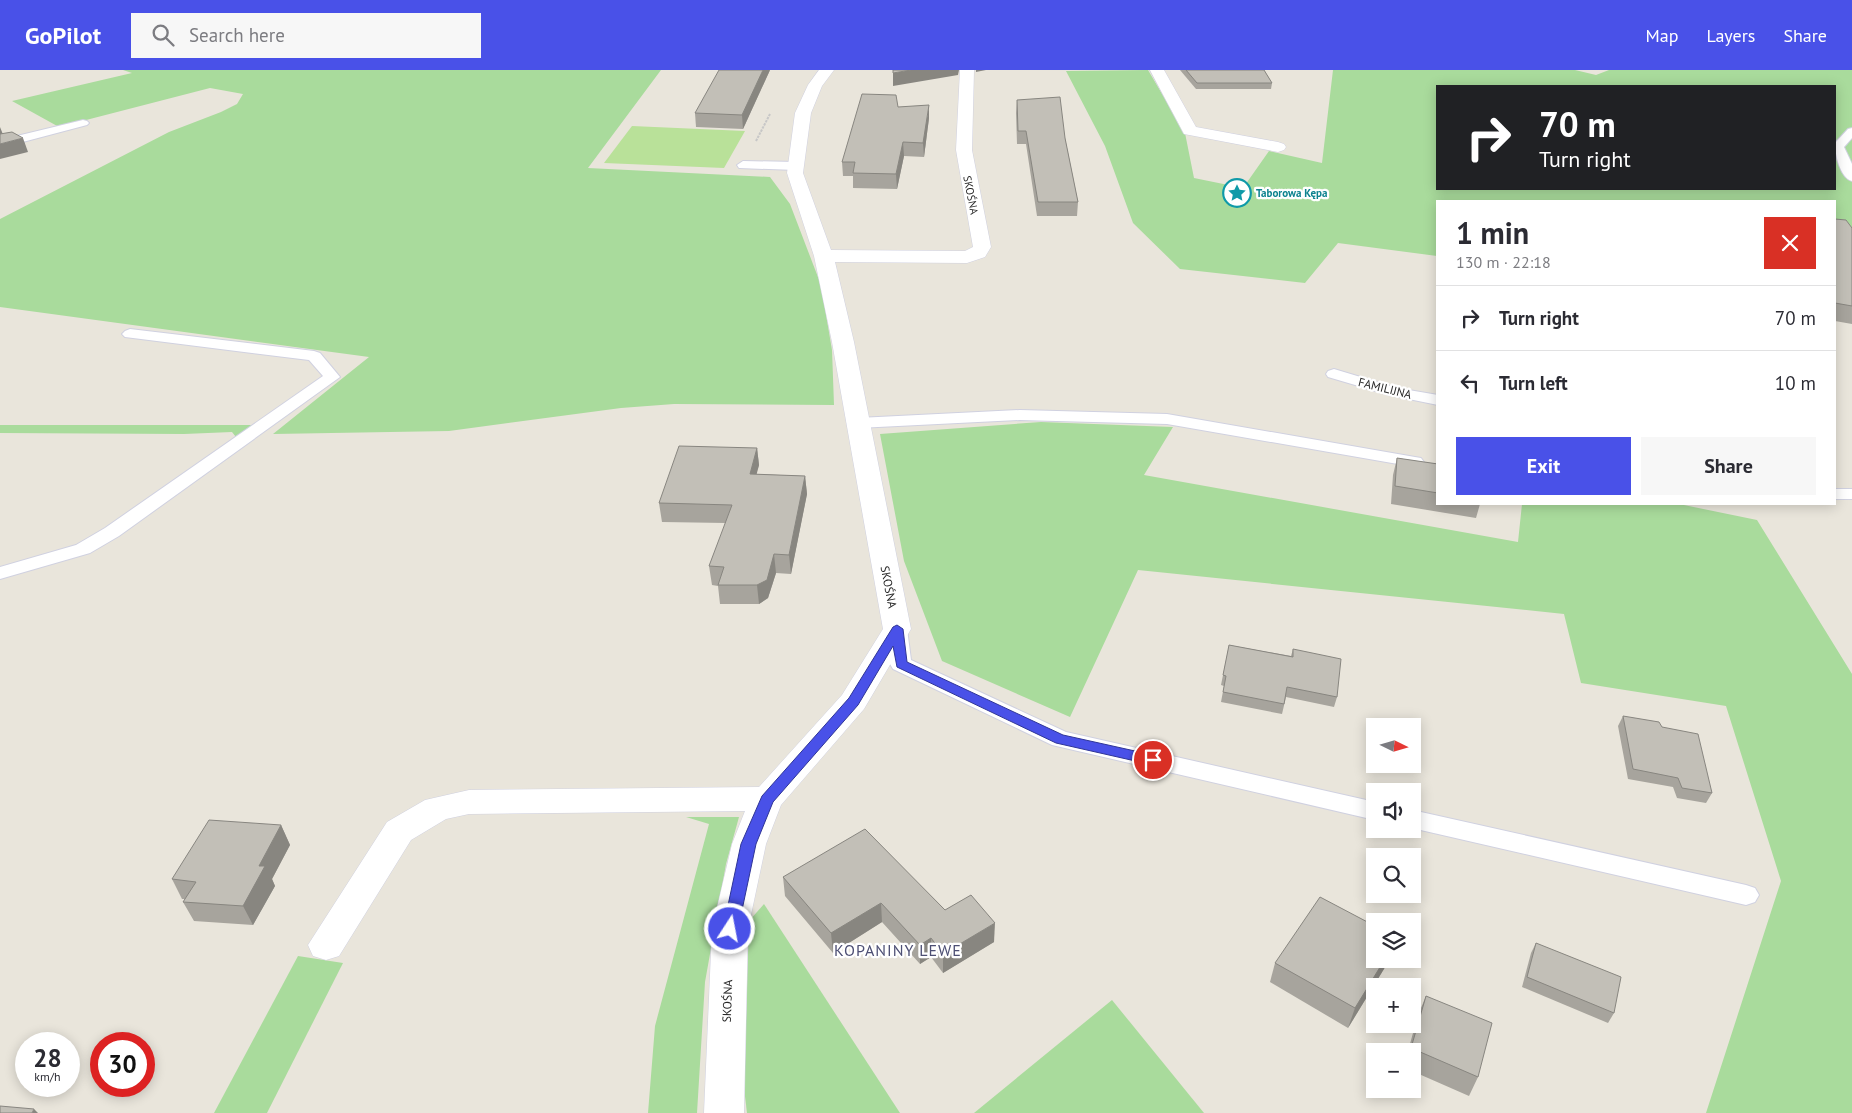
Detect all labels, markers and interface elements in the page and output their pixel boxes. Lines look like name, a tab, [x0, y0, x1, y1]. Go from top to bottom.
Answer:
search box	[131, 13, 481, 58]
text: GoPilot	[25, 20, 101, 51]
icon: search	[149, 21, 177, 49]
text: Search here	[189, 23, 285, 47]
text: Map	[1646, 24, 1678, 47]
text: Layers	[1706, 24, 1755, 47]
text: Share	[1783, 24, 1827, 47]
text: 70 m	[1539, 101, 1616, 147]
icon: right	[1456, 105, 1521, 170]
text: Turn right	[1539, 145, 1631, 173]
street label: SKOŚNA	[960, 174, 982, 216]
place icon: Taborowa Kępa	[1222, 178, 1252, 208]
place label: Taborowa Kępa	[1256, 186, 1327, 200]
text: 1 min	[1456, 213, 1529, 252]
button: close	[1764, 217, 1816, 269]
text: 130 m · 22:18	[1456, 252, 1551, 272]
icon: right	[1456, 304, 1484, 332]
text: Turn right	[1499, 306, 1579, 330]
text: 70 m	[1775, 306, 1816, 330]
icon: left	[1456, 369, 1484, 397]
text: Turn left	[1499, 371, 1568, 395]
text: 10 m	[1775, 371, 1816, 395]
street label: FAMILIJNA	[1357, 374, 1413, 402]
button: Exit	[1456, 437, 1631, 495]
button: Share	[1641, 437, 1816, 495]
street label: SKOŚNA	[878, 565, 900, 609]
north arrow	[1366, 718, 1421, 772]
map controls	[1366, 718, 1421, 1098]
pin	[1132, 739, 1174, 781]
icon: arrive	[1139, 746, 1167, 774]
button: sound	[1366, 783, 1421, 838]
button: search	[1366, 848, 1421, 903]
position arrow	[703, 902, 755, 954]
button: layers	[1366, 913, 1421, 968]
district label: KOPANINY LEWE	[834, 940, 962, 960]
button: +	[1366, 978, 1421, 1033]
street label: SKOŚNA	[719, 979, 735, 1023]
speed limit sign: 30	[90, 1032, 155, 1097]
text: 28	[33, 1042, 62, 1074]
button: −	[1366, 1043, 1421, 1098]
text: km/h	[34, 1069, 61, 1084]

